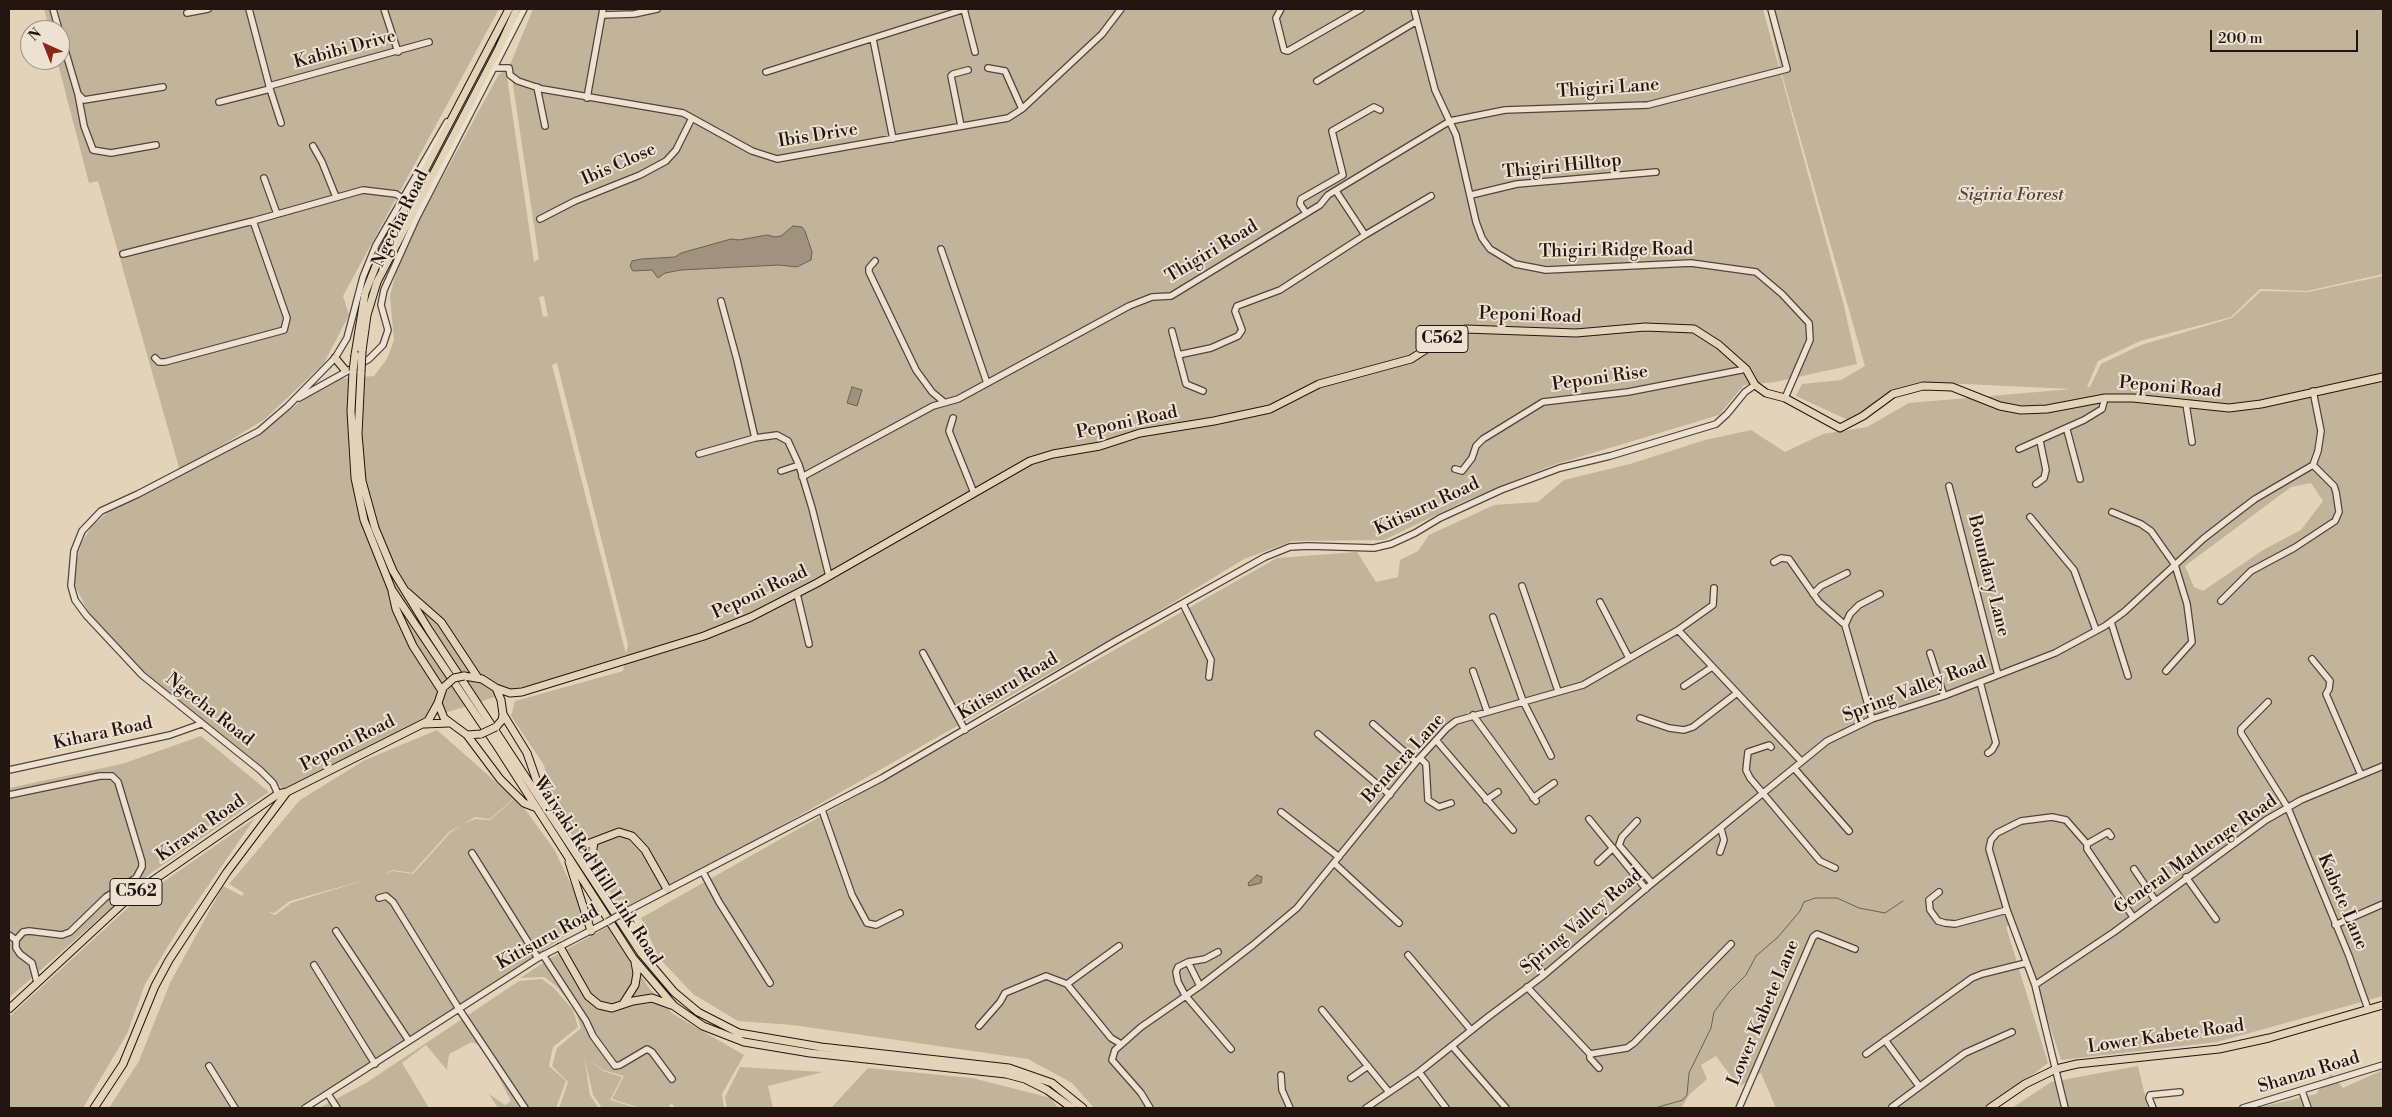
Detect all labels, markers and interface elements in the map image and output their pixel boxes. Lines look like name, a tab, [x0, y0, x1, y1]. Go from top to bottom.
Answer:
north arrow	[20, 20, 70, 70]
scale bar	[2212, 20, 2360, 52]
text: N	[25, 25, 46, 45]
street label: Kabibi Drive	[292, 26, 398, 74]
text: 200 m	[2218, 29, 2263, 48]
street label: Thigiri Lane	[1556, 75, 1660, 103]
street label: Ibis Drive	[777, 119, 859, 153]
street label: Ibis Close	[578, 139, 660, 191]
street label: Thigiri Hilltop	[1501, 150, 1623, 184]
street label: Ngecha Road	[368, 167, 434, 271]
park label: Sigiria Forest	[1958, 185, 2064, 207]
street label: Thigiri Road	[1162, 216, 1262, 288]
street label: Thigiri Ridge Road	[1539, 239, 1693, 263]
street label: Peponi Road	[1478, 303, 1582, 329]
road number: C562	[1416, 326, 1468, 352]
street label: Peponi Rise	[1551, 362, 1649, 396]
street label: Peponi Road	[2118, 373, 2222, 403]
street label: Peponi Road	[1074, 402, 1180, 444]
street label: Kitisuru Road	[1371, 473, 1483, 541]
street label: Boundary Lane	[1962, 513, 2014, 639]
street label: Peponi Road	[709, 561, 811, 625]
street label: Kitisuru Road	[954, 649, 1062, 725]
street label: Spring Valley Road	[1840, 653, 1990, 727]
street label: Ngecha Road	[161, 669, 257, 751]
street label: Bendera Lane	[1358, 710, 1450, 808]
street label: Peponi Road	[297, 711, 399, 777]
street label: Kihara Road	[51, 713, 155, 755]
street label: Waiyaki Red Hill Link Road	[528, 773, 666, 969]
street label: Kirawa Road	[153, 791, 249, 867]
street label: General Mathenge Road	[2110, 791, 2282, 919]
street label: Kabete Lane	[2312, 851, 2372, 953]
street label: Spring Valley Road	[1516, 865, 1648, 979]
road number: C562	[110, 879, 162, 906]
street label: Kitisuru Road	[493, 901, 603, 975]
street label: Lower Kabete Lane	[1723, 937, 1805, 1089]
street label: Lower Kabete Road	[2086, 1015, 2246, 1059]
street label: Shanzu Road	[2256, 1047, 2362, 1099]

